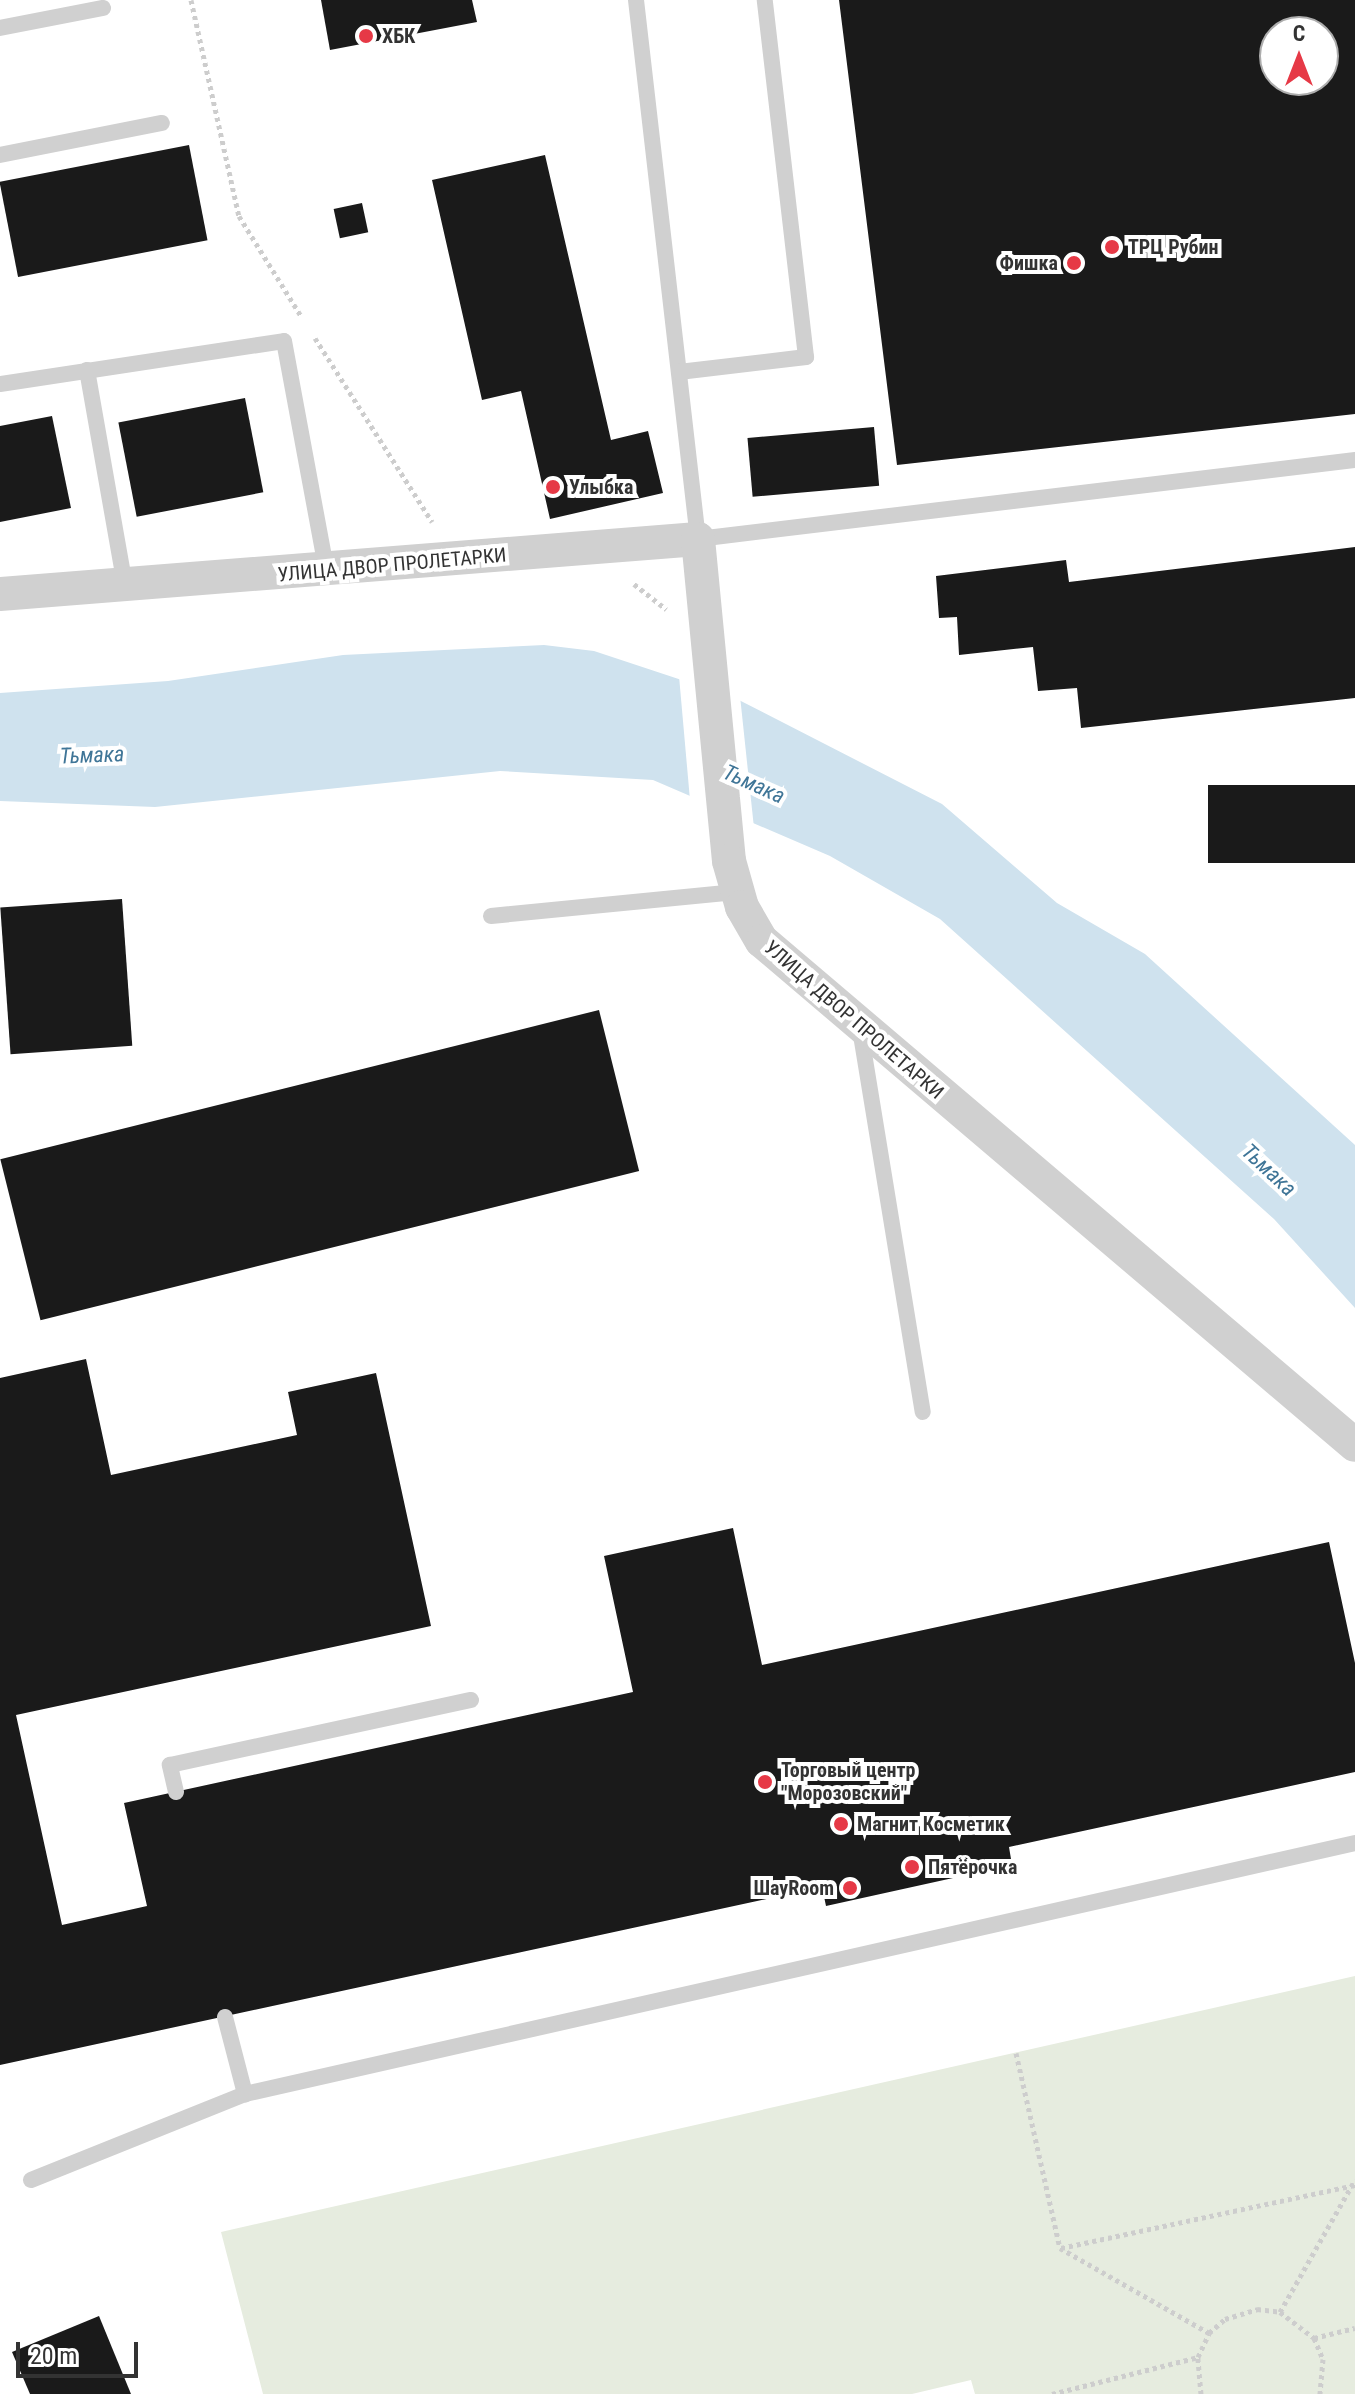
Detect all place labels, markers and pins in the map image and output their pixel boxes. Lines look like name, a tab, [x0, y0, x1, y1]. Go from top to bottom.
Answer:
place label: ХБК	[382, 24, 415, 48]
marker: ХБК	[357, 27, 375, 45]
place label: ТРЦ Рубин	[1128, 235, 1218, 259]
marker: ТРЦ Рубин	[1103, 238, 1121, 256]
place label: Фишка	[1000, 251, 1058, 275]
marker: Фишка	[1065, 254, 1083, 272]
place label: Улыбка	[569, 475, 633, 499]
marker: Улыбка	[544, 478, 562, 496]
place label: Торговый центр "Морозовский"	[781, 1758, 915, 1805]
marker: Торговый центр "Морозовский"	[756, 1773, 774, 1791]
place label: Магнит Косметик	[857, 1812, 1005, 1836]
marker: Магнит Косметик	[832, 1815, 850, 1833]
place label: Пятёрочка	[928, 1855, 1017, 1879]
marker: Пятёрочка	[903, 1858, 921, 1876]
place label: ШауRoom	[753, 1876, 834, 1900]
marker: ШауRoom	[841, 1879, 859, 1897]

